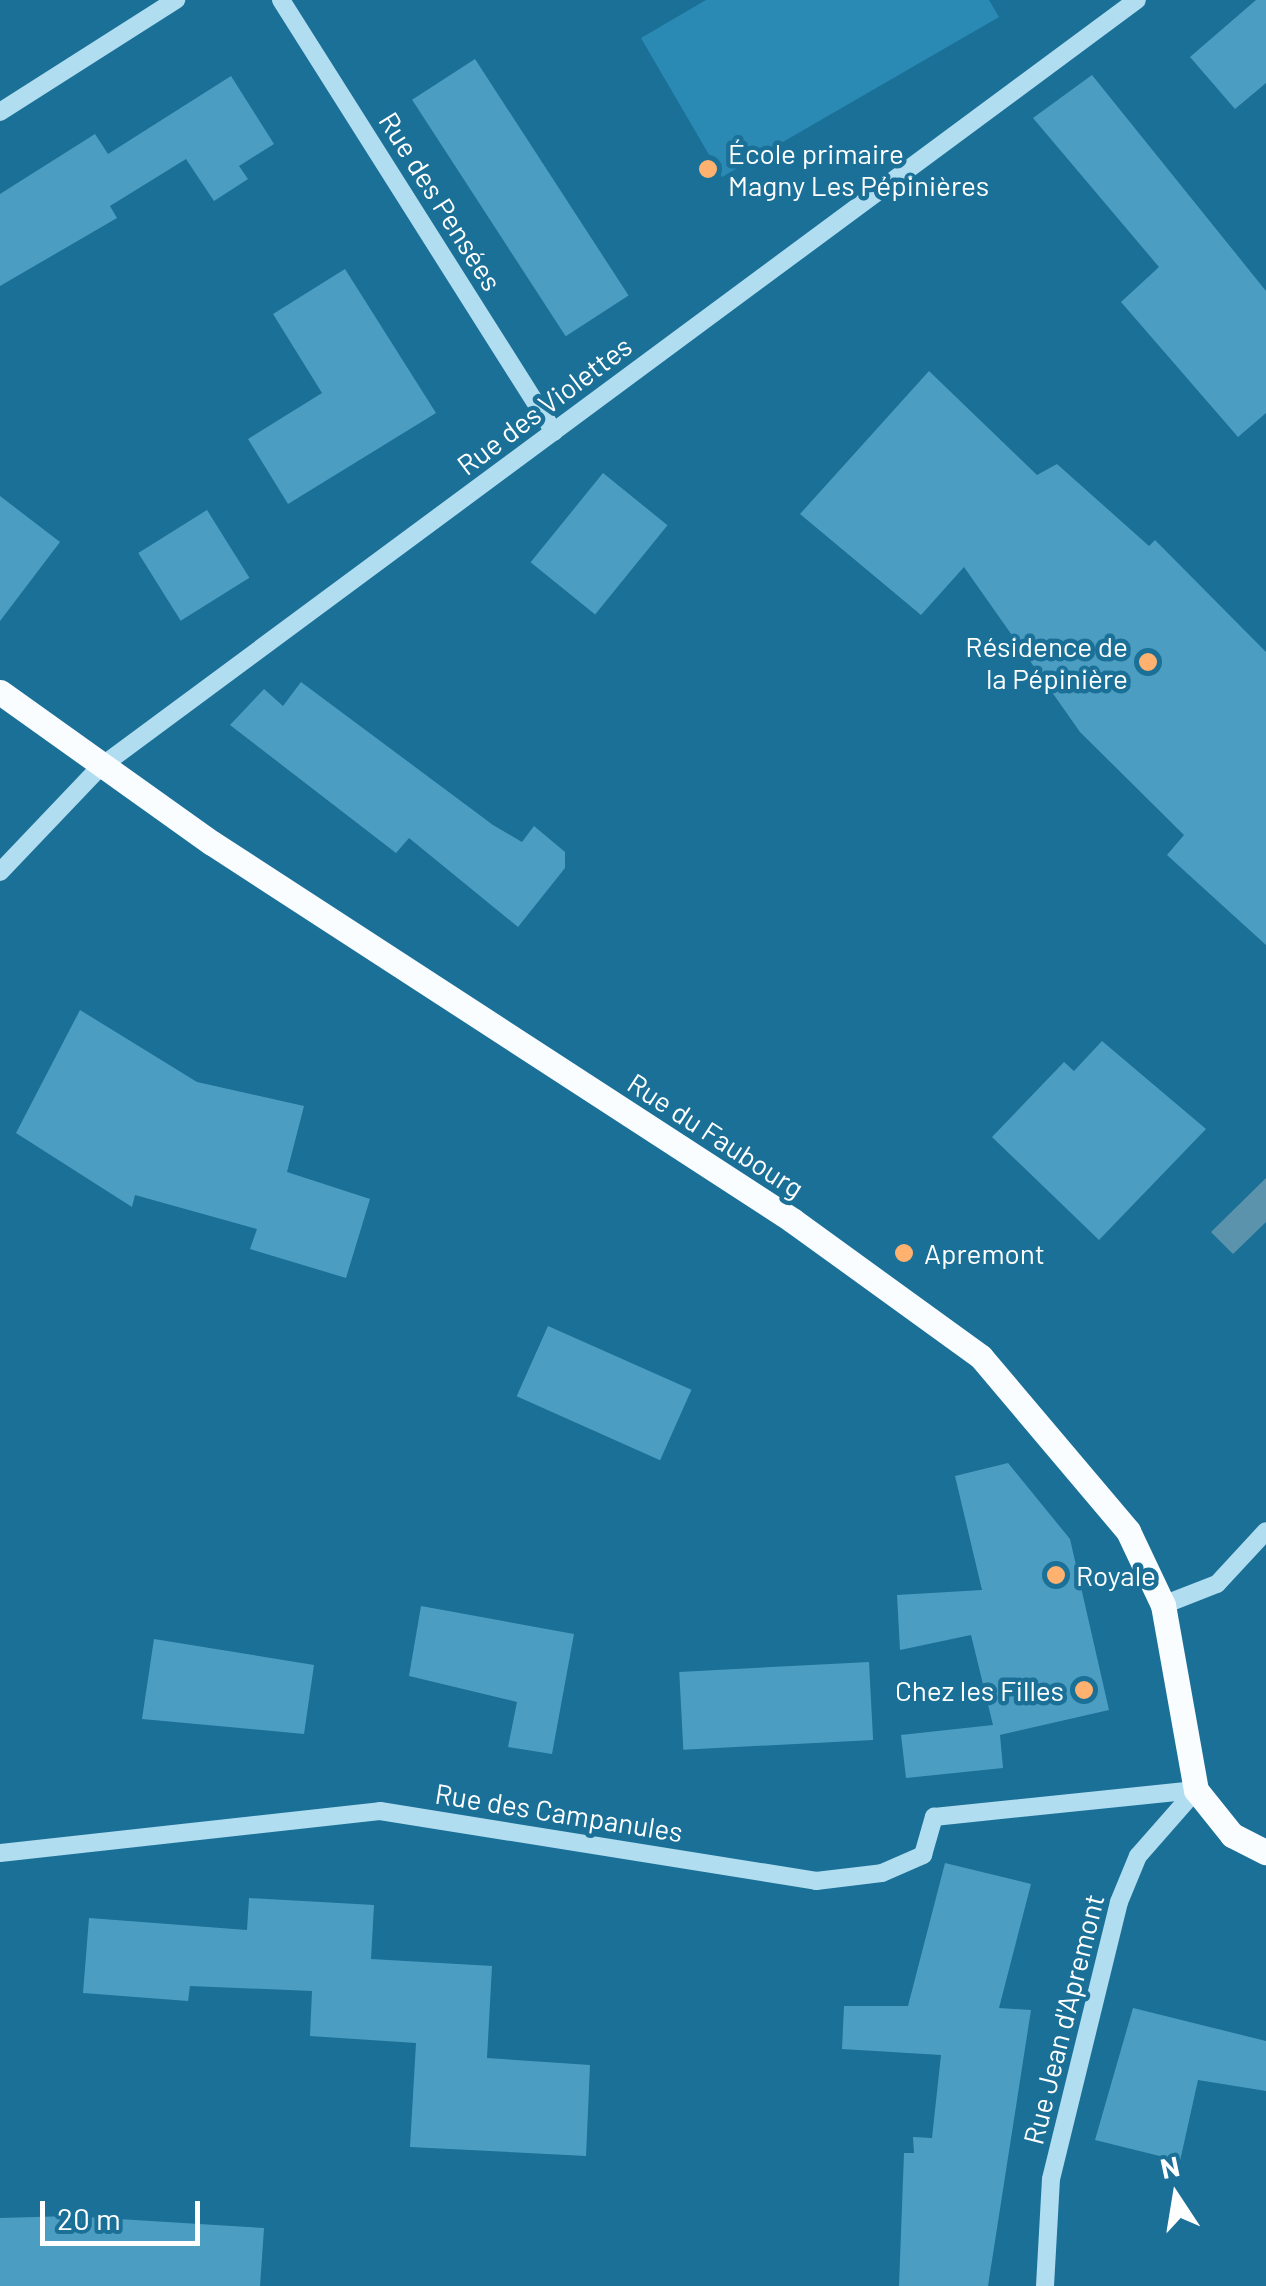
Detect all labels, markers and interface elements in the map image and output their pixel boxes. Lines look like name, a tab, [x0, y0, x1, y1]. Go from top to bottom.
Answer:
street label: Rue des Pensées	[373, 105, 509, 297]
place label: École primaire Magny Les Pépinières	[728, 136, 989, 202]
marker: École primaire Magny Les Pépinières	[697, 158, 719, 180]
street label: Rue des Violettes	[450, 328, 638, 482]
place label: Résidence de la Pépinière	[965, 629, 1128, 695]
marker: Résidence de la Pépinière	[1137, 651, 1159, 673]
street label: Rue du Faubourg	[622, 1066, 810, 1204]
place label: Apremont	[924, 1236, 1045, 1270]
marker: Apremont	[893, 1242, 915, 1264]
place label: Royale	[1076, 1558, 1156, 1592]
marker: Royale	[1045, 1564, 1067, 1586]
place label: Chez les Filles	[895, 1673, 1064, 1707]
marker: Chez les Filles	[1073, 1679, 1095, 1701]
street label: Rue des Campanules	[433, 1776, 685, 1848]
street label: Rue Jean d'Apremont	[1016, 1890, 1110, 2148]
north arrow	[1126, 2146, 1226, 2246]
text: N	[1157, 2148, 1182, 2185]
scale bar	[45, 2181, 205, 2243]
text: 20 m	[57, 2200, 121, 2236]

